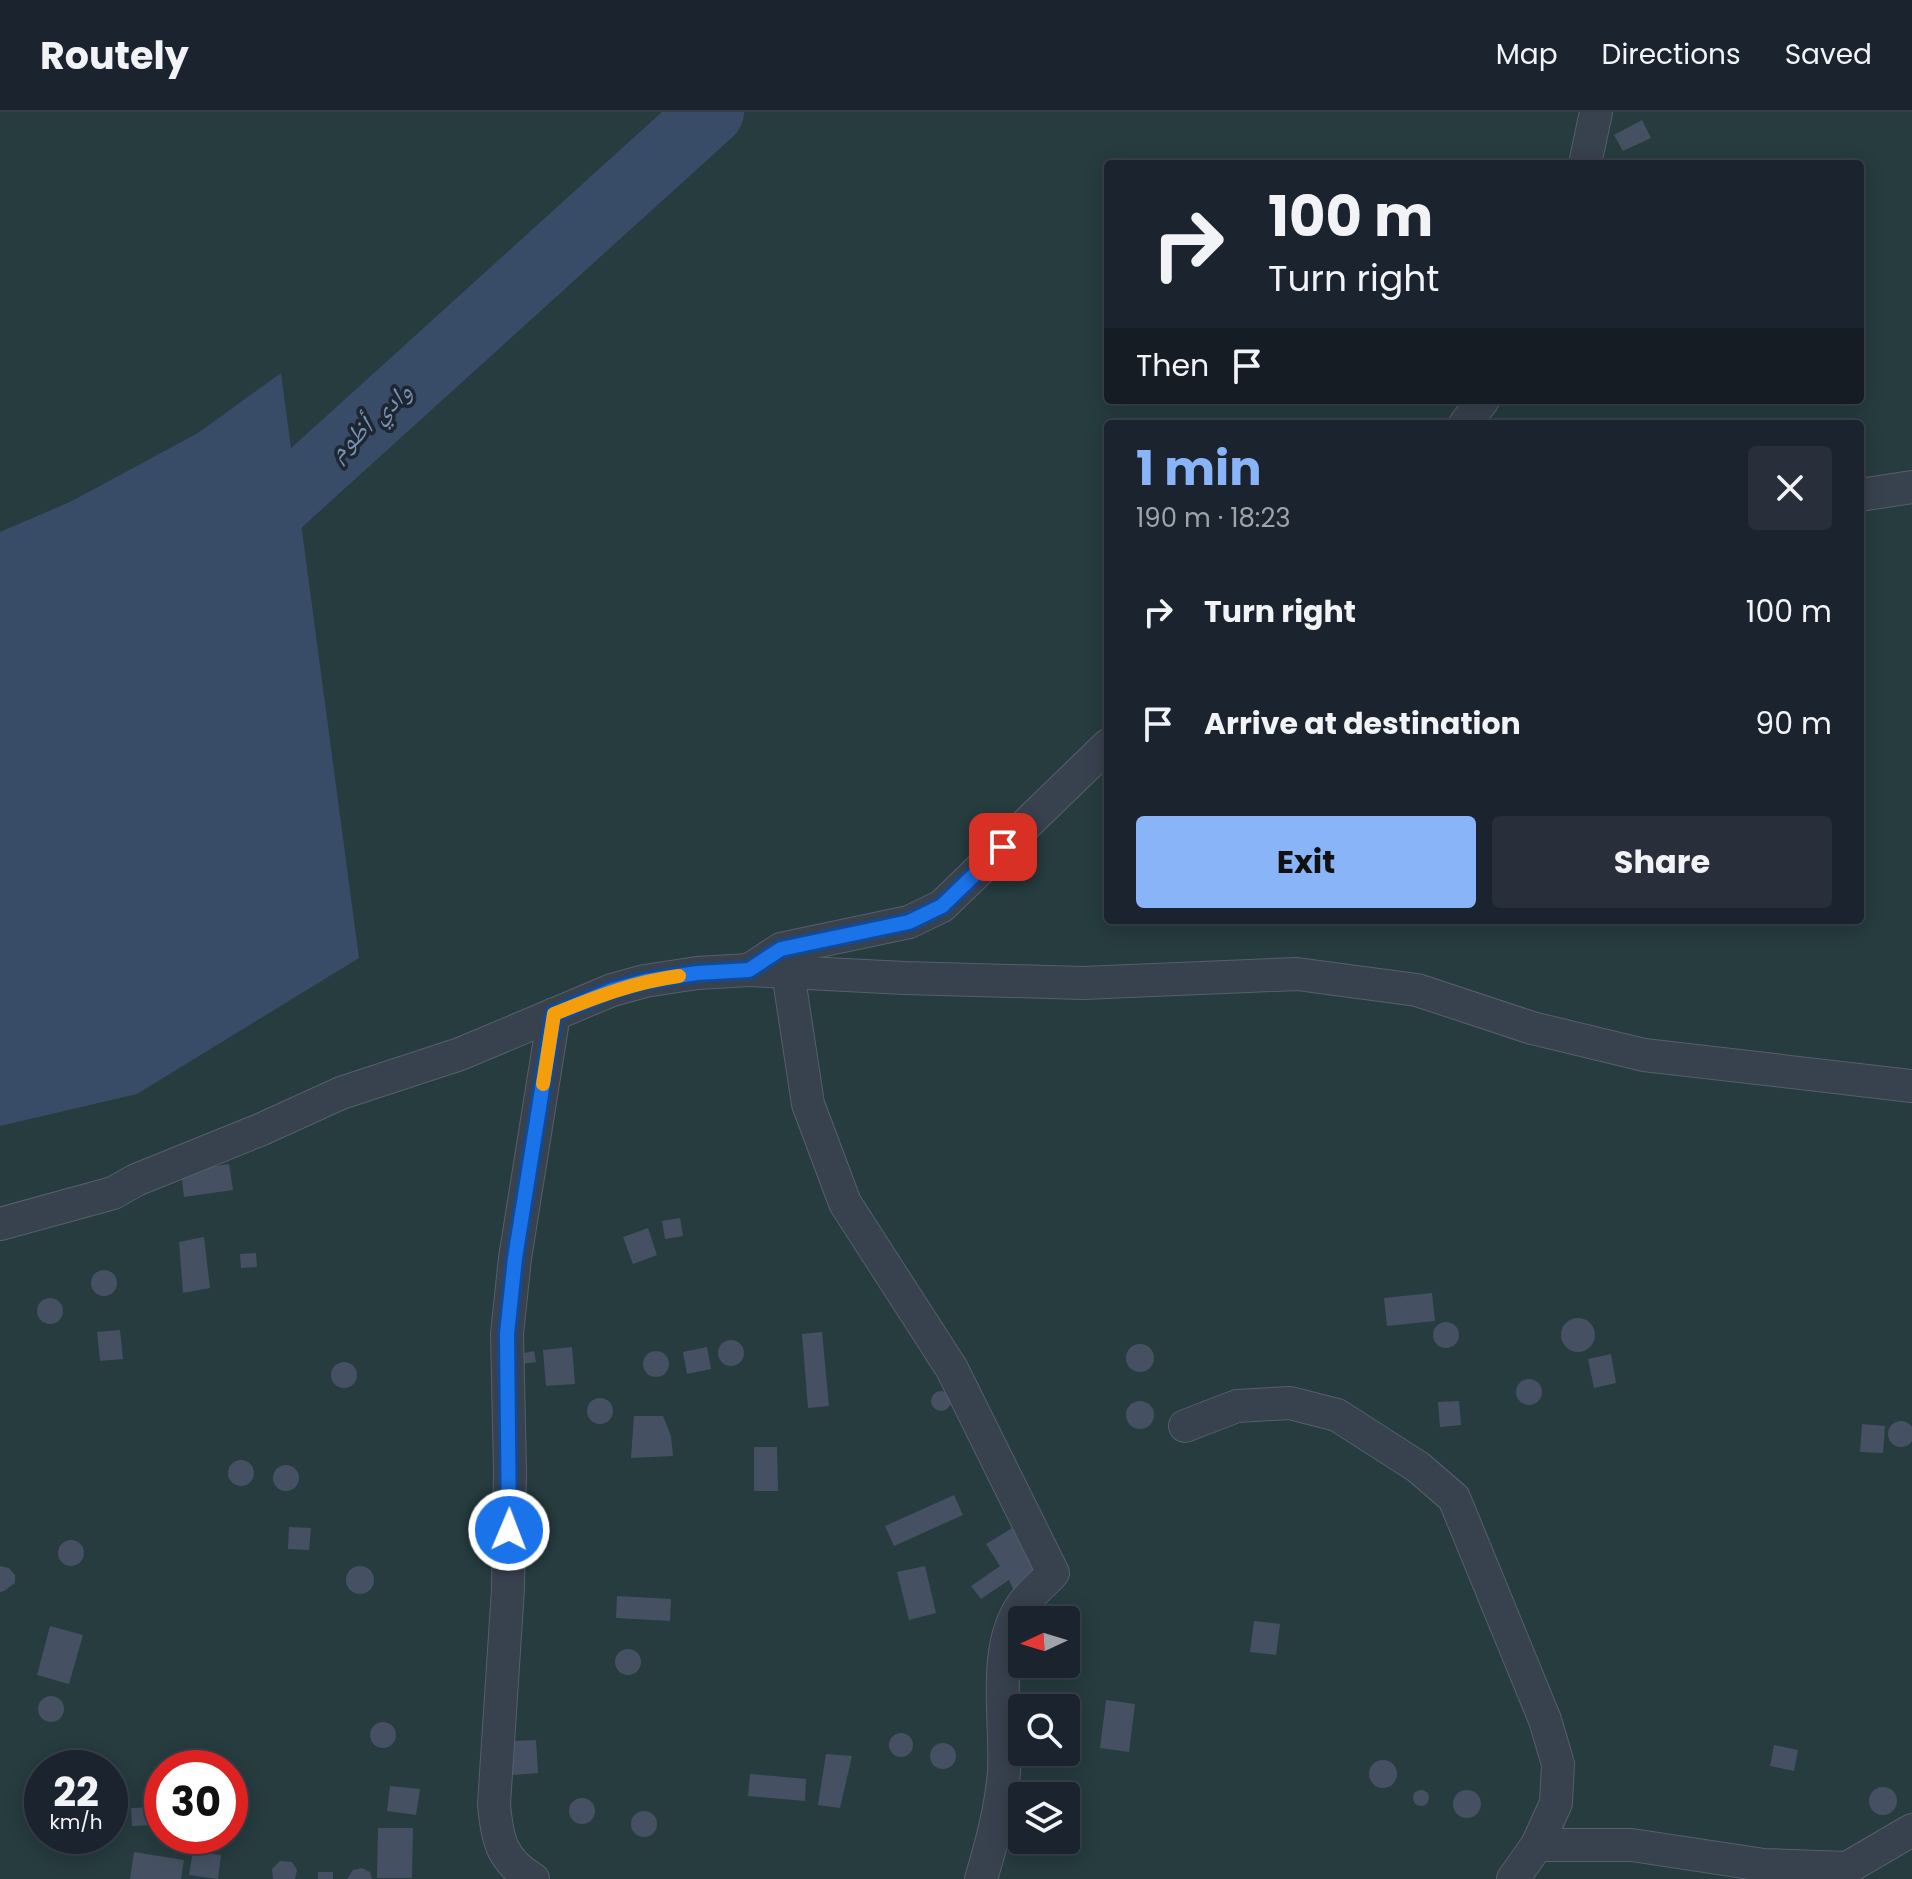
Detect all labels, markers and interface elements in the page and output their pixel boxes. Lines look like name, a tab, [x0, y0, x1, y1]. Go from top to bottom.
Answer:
text: Routely	[40, 29, 189, 82]
text: Map	[1496, 35, 1558, 74]
text: Directions	[1602, 35, 1741, 74]
text: Saved	[1785, 35, 1872, 74]
text: 100 m	[1268, 177, 1433, 256]
icon: right	[1136, 192, 1240, 296]
text: Turn right	[1268, 253, 1439, 304]
text: Then	[1136, 344, 1209, 387]
icon: arrive	[1225, 344, 1269, 388]
water label: وادي أظوم	[320, 374, 421, 470]
text: 1 min	[1136, 435, 1262, 502]
button: close	[1748, 446, 1832, 530]
text: 190 m · 18:23	[1136, 500, 1291, 536]
icon: right	[1136, 590, 1180, 634]
text: Turn right	[1204, 590, 1356, 633]
text: 100 m	[1746, 590, 1832, 633]
icon: arrive	[1136, 702, 1180, 746]
text: Arrive at destination	[1204, 702, 1521, 745]
text: 90 m	[1755, 702, 1832, 745]
pin	[969, 813, 1037, 881]
button: Exit	[1136, 816, 1476, 908]
button: Share	[1492, 816, 1832, 908]
icon: arrive	[981, 825, 1025, 869]
position arrow	[467, 1488, 551, 1572]
north arrow	[1008, 1606, 1080, 1678]
map controls	[1008, 1606, 1080, 1854]
button: search	[1008, 1694, 1080, 1766]
speed limit sign: 30	[144, 1750, 248, 1854]
text: 22	[53, 1764, 99, 1820]
button: layers	[1008, 1782, 1080, 1854]
text: km/h	[49, 1808, 103, 1836]

